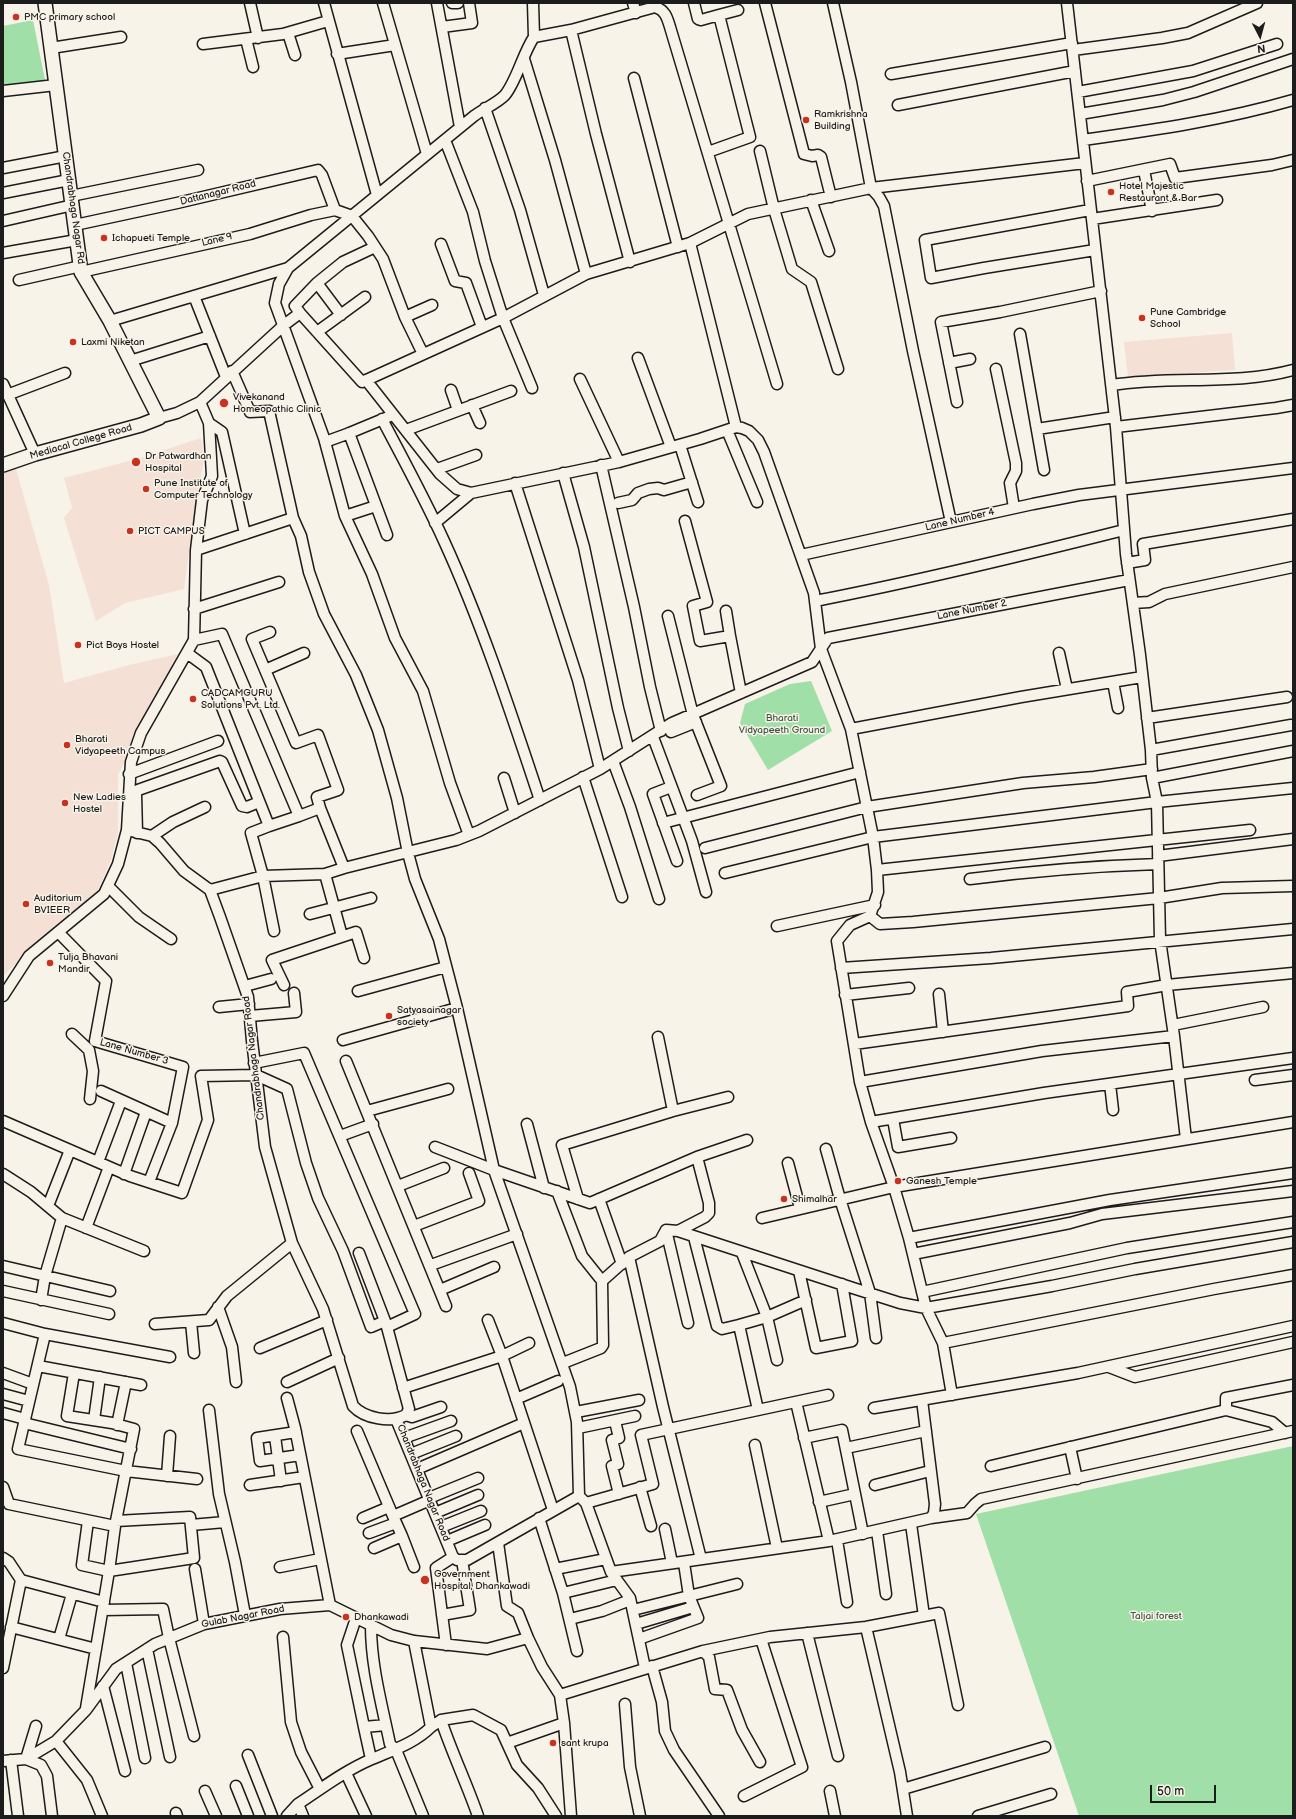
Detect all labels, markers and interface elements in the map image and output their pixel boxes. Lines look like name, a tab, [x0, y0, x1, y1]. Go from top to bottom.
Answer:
place label: PMC primary school	[24, 11, 115, 23]
marker: PMC primary school	[11, 12, 21, 22]
north arrow	[1240, 16, 1280, 56]
text: N	[1257, 42, 1266, 55]
place label: Ramkrishna Building	[814, 108, 868, 132]
marker: Ramkrishna Building	[801, 115, 811, 125]
street label: Chandrabhaga Nagar Rd	[59, 151, 87, 265]
street label: Dattanagar Road	[179, 178, 257, 208]
place label: Hotel Majestic Restaurant & Bar	[1119, 180, 1197, 204]
marker: Hotel Majestic Restaurant & Bar	[1106, 187, 1116, 197]
street label: Lane 9	[200, 231, 234, 249]
place label: Ichapueti Temple	[112, 232, 190, 244]
marker: Ichapueti Temple	[99, 233, 109, 243]
place label: Pune Cambridge School	[1150, 306, 1226, 330]
marker: Pune Cambridge School	[1137, 313, 1147, 323]
place label: Laxmi Niketan	[81, 336, 145, 348]
marker: Laxmi Niketan	[68, 337, 78, 347]
place label: Vivekanand Homeopathic Clinic	[233, 391, 321, 414]
marker: Vivekanand Homeopathic Clinic	[218, 397, 230, 409]
street label: Mediacal College Road	[28, 422, 134, 462]
place label: Dr Patwardhan Hospital	[145, 450, 211, 474]
marker: Dr Patwardhan Hospital	[130, 456, 142, 468]
place label: Pune Institute of Computer Technology	[154, 477, 253, 500]
marker: Pune Institute of Computer Technology	[141, 484, 151, 494]
street label: Lane Number 4	[924, 506, 996, 534]
place label: PICT CAMPUS	[138, 525, 205, 537]
marker: PICT CAMPUS	[125, 526, 135, 536]
street label: Lane Number 2	[936, 597, 1008, 623]
place label: Pict Boys Hostel	[86, 639, 159, 651]
marker: Pict Boys Hostel	[73, 640, 83, 650]
place label: CADCAMGURU Solutions Pvt. Ltd.	[201, 687, 280, 710]
marker: CADCAMGURU Solutions Pvt. Ltd.	[188, 694, 198, 704]
park label: Bharati Vidyapeeth Ground	[739, 712, 825, 736]
place label: Bharati Vidyapeeth Campus	[75, 733, 165, 756]
marker: Bharati Vidyapeeth Campus	[62, 740, 72, 750]
place label: New Ladies Hostel	[73, 791, 126, 814]
marker: New Ladies Hostel	[60, 798, 70, 808]
place label: Auditorium BVIEER	[34, 892, 82, 916]
marker: Auditorium BVIEER	[21, 899, 31, 909]
place label: Tulja Bhavani Mandir	[58, 951, 118, 974]
marker: Tulja Bhavani Mandir	[45, 958, 55, 968]
street label: Chandrabhaga Nagar Road	[240, 995, 268, 1121]
place label: Satyasainagar society	[397, 1004, 461, 1028]
marker: Satyasainagar society	[384, 1011, 394, 1021]
street label: Lane Number 3	[98, 1036, 170, 1068]
place label: Ganesh Temple	[906, 1175, 977, 1187]
marker: Ganesh Temple	[893, 1176, 903, 1186]
place label: Shimalhar	[792, 1193, 837, 1205]
marker: Shimalhar	[779, 1194, 789, 1204]
street label: Chandrabhaga Nagar Road	[394, 1423, 452, 1543]
place label: Government Hospital, Dhankawadi	[434, 1568, 530, 1592]
marker: Government Hospital, Dhankawadi	[419, 1574, 431, 1586]
street label: Gulab Nagar Road	[200, 1603, 286, 1631]
park label: Taljai forest	[1130, 1610, 1182, 1622]
place label: Dhankawadi	[354, 1611, 409, 1623]
marker: Dhankawadi	[341, 1612, 351, 1622]
place label: sant krupa	[561, 1737, 609, 1749]
marker: sant krupa	[548, 1738, 558, 1748]
scale bar	[1152, 1777, 1218, 1803]
text: 50 m	[1157, 1784, 1184, 1799]

